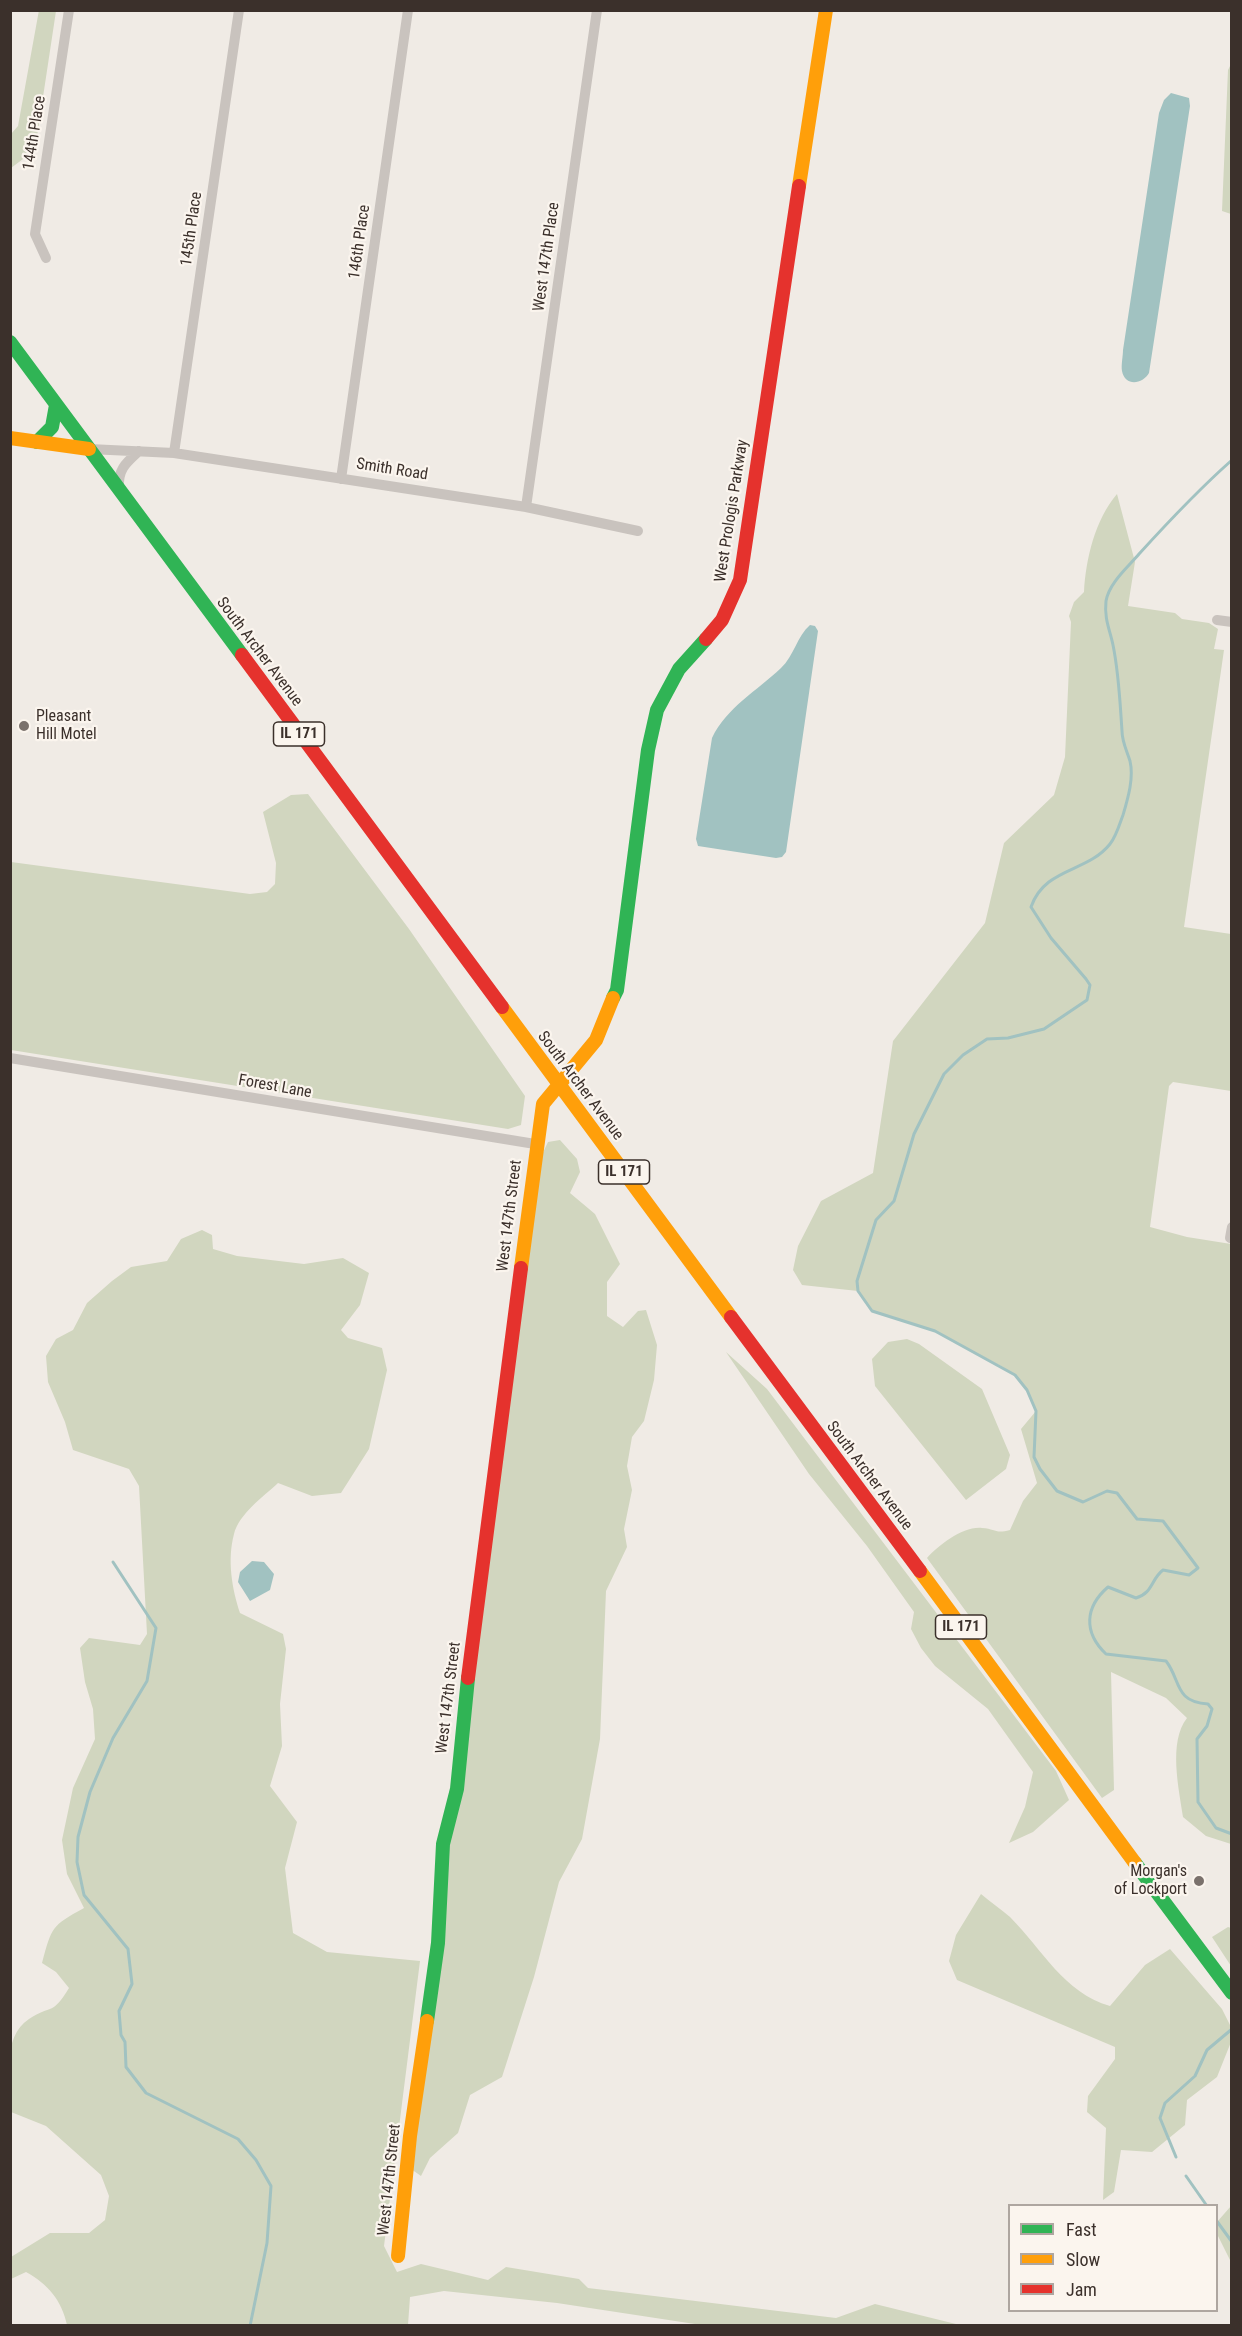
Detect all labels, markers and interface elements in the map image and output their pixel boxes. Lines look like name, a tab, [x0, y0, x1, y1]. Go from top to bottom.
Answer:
street label: 144th Place	[20, 94, 50, 172]
street label: 145th Place	[177, 191, 207, 267]
street label: West 147th Place	[530, 201, 564, 313]
street label: 146th Place	[345, 204, 375, 280]
street label: West Prologis Parkway	[711, 438, 753, 584]
street label: Smith Road	[355, 455, 429, 485]
street label: South Archer Avenue	[212, 594, 306, 710]
place label: Pleasant Hill Motel	[36, 707, 97, 745]
marker: Pleasant Hill Motel	[17, 719, 31, 733]
road number: IL 171	[274, 722, 324, 746]
street label: South Archer Avenue	[533, 1028, 627, 1144]
street label: Forest Lane	[237, 1071, 313, 1103]
street label: West 147th Street	[494, 1159, 526, 1273]
road number: IL 171	[598, 1160, 650, 1184]
street label: South Archer Avenue	[822, 1418, 916, 1534]
road number: IL 171	[936, 1615, 986, 1639]
street label: West 147th Street	[433, 1641, 465, 1755]
place label: Morgan's of Lockport	[1114, 1862, 1187, 1900]
marker: Morgan's of Lockport	[1192, 1874, 1206, 1888]
street label: West 147th Street	[375, 2123, 405, 2237]
legend	[1008, 2204, 1218, 2312]
text: Fast	[1066, 2219, 1097, 2240]
text: Slow	[1066, 2249, 1100, 2270]
text: Jam	[1066, 2279, 1097, 2300]

